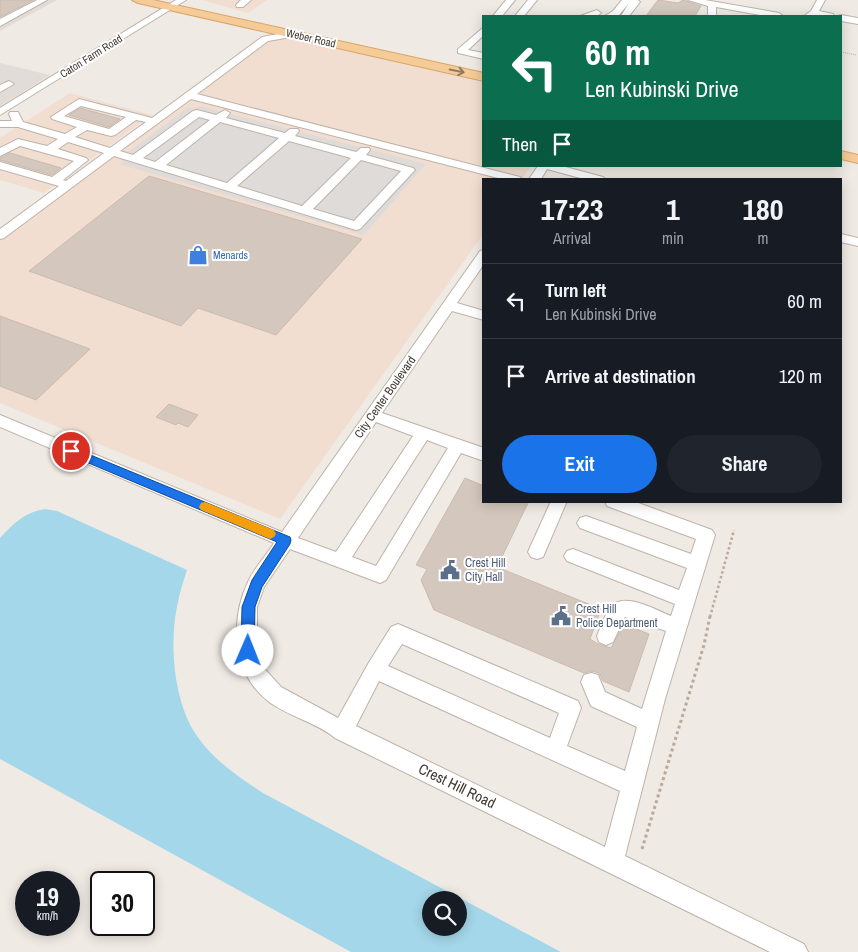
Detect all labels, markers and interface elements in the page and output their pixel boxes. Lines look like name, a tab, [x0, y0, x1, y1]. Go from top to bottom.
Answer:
street label: Weber Road	[285, 26, 337, 50]
text: 60 m	[585, 29, 650, 76]
street label: Caton Farm Road	[57, 31, 125, 81]
icon: left	[502, 35, 567, 100]
one-way arrow	[448, 66, 464, 76]
text: Len Kubinski Drive	[585, 74, 738, 104]
icon: arrive	[548, 130, 576, 158]
text: Then	[502, 131, 538, 157]
text: 17:23	[541, 189, 603, 229]
text: 1	[666, 189, 680, 229]
text: 180	[742, 189, 783, 229]
text: Arrival	[553, 227, 591, 249]
text: min	[662, 227, 684, 249]
text: m	[757, 227, 768, 249]
shop icon: Menards	[187, 244, 209, 266]
place label: Menards	[213, 248, 249, 262]
text: Turn left	[545, 277, 606, 303]
icon: left	[502, 287, 530, 315]
text: 60 m	[787, 288, 822, 314]
text: Len Kubinski Drive	[545, 303, 657, 325]
street label: City Center Boulevard	[351, 353, 419, 441]
icon: arrive	[502, 362, 530, 390]
text: Arrive at destination	[545, 363, 696, 389]
text: 120 m	[779, 363, 822, 389]
pin	[50, 430, 92, 472]
button: Exit	[502, 435, 657, 493]
button: Share	[667, 435, 822, 493]
icon: arrive	[57, 437, 85, 465]
place label: Crest Hill City Hall	[465, 555, 505, 585]
public building icon: Crest Hill City Hall	[439, 559, 461, 581]
place label: Crest Hill Police Department	[576, 601, 658, 631]
public building icon: Crest Hill Police Department	[550, 605, 572, 627]
position arrow	[221, 624, 273, 676]
street label: Crest Hill Road	[415, 758, 499, 813]
speed limit sign: 30	[90, 871, 155, 936]
text: 19	[36, 880, 59, 914]
map controls	[422, 891, 467, 936]
button: search	[422, 891, 467, 936]
text: km/h	[37, 908, 58, 924]

